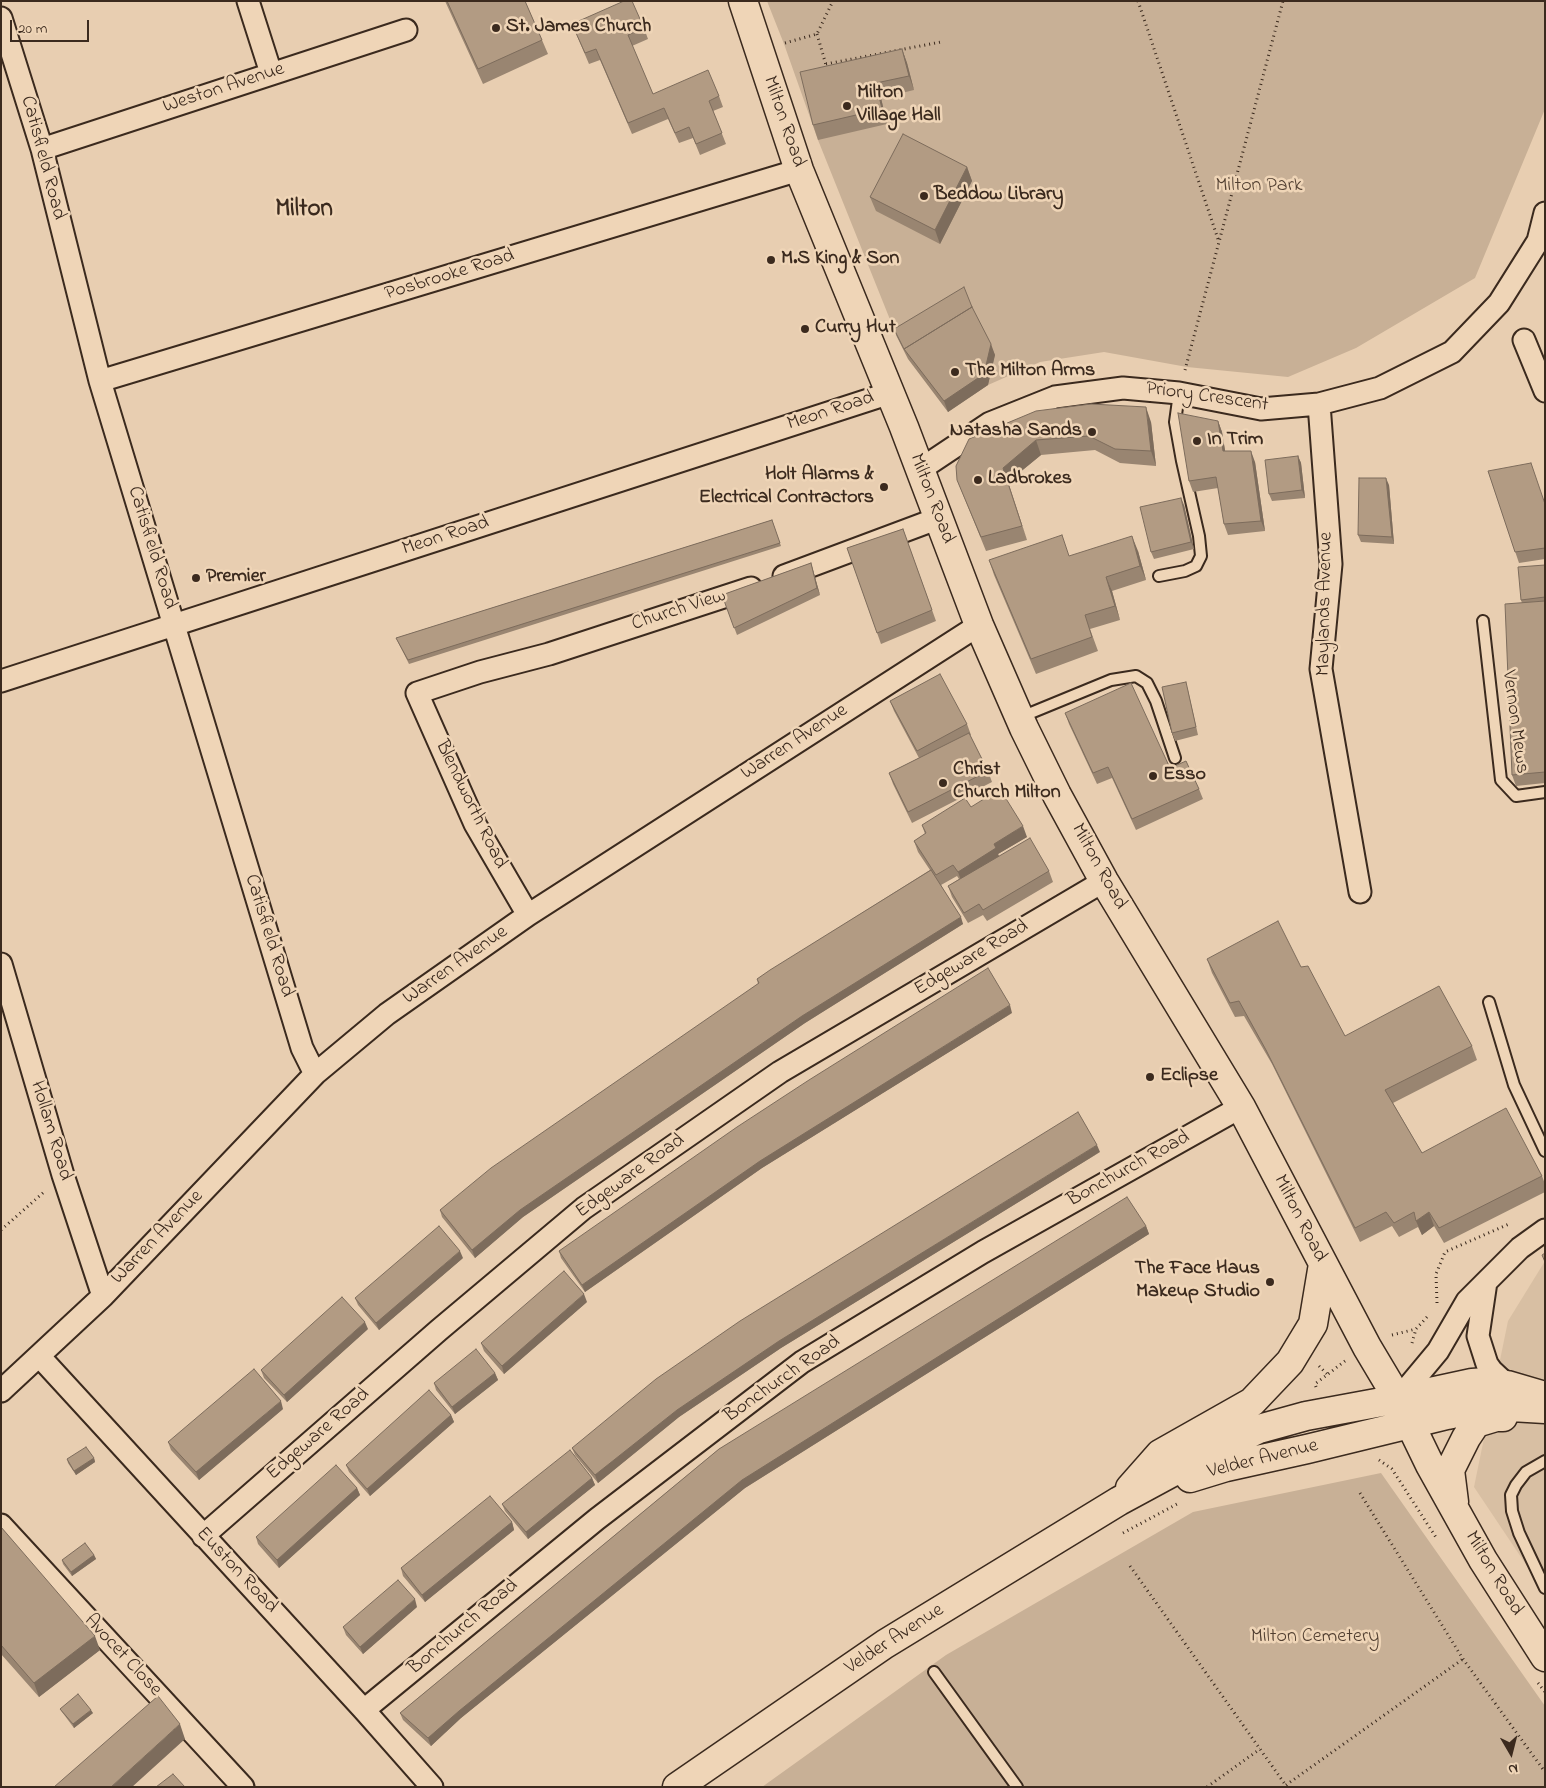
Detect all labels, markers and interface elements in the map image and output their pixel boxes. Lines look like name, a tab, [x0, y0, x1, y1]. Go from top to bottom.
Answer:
scale bar	[12, 10, 91, 42]
place label: St. James Church	[506, 16, 651, 40]
text: 20 m	[18, 18, 47, 40]
marker: St. James Church	[490, 22, 502, 34]
street label: Weston Avenue	[160, 58, 288, 120]
street label: Milton Road	[756, 73, 810, 171]
place label: Milton Village Hall	[857, 82, 941, 129]
street label: Catisfield Road	[14, 93, 70, 223]
marker: Milton Village Hall	[841, 100, 853, 112]
park label: Milton Park	[1215, 175, 1303, 199]
place label: Beddow Library	[934, 184, 1063, 208]
marker: Beddow Library	[918, 190, 930, 202]
district label: Milton	[275, 196, 333, 226]
street label: Posbrooke Road	[382, 245, 518, 307]
place label: M.S King & Son	[781, 248, 899, 272]
marker: M.S King & Son	[765, 254, 777, 266]
place label: Curry Hut	[815, 317, 896, 341]
marker: Curry Hut	[799, 323, 811, 335]
place label: The Milton Arms	[965, 360, 1095, 384]
marker: The Milton Arms	[949, 366, 961, 378]
street label: Priory Crescent	[1144, 378, 1270, 418]
street label: Meon Road	[785, 387, 877, 437]
place label: Natasha Sands	[950, 420, 1082, 444]
marker: Natasha Sands	[1086, 426, 1098, 438]
place label: In Trim	[1207, 429, 1263, 453]
marker: In Trim	[1191, 435, 1203, 447]
street label: Milton Road	[903, 451, 959, 547]
place label: Holt Alarms & Electrical Contractors	[699, 464, 874, 511]
place label: Ladbrokes	[988, 468, 1072, 492]
marker: Ladbrokes	[972, 474, 984, 486]
marker: Holt Alarms & Electrical Contractors	[878, 481, 890, 493]
street label: Catisfield Road	[121, 484, 181, 612]
street label: Meon Road	[400, 512, 492, 562]
street label: Maylands Avenue	[1313, 532, 1339, 676]
place label: Premier	[206, 566, 266, 590]
marker: Premier	[190, 572, 202, 584]
street label: Church View	[629, 585, 729, 637]
street label: Vernon Mews	[1495, 669, 1533, 775]
street label: Warren Avenue	[737, 700, 853, 786]
street label: Blendworth Road	[429, 737, 511, 873]
place label: Christ Church Milton	[953, 759, 1061, 806]
place label: Esso	[1163, 764, 1206, 788]
marker: Esso	[1147, 770, 1159, 782]
marker: Christ Church Milton	[937, 777, 949, 789]
street label: Milton Road	[1065, 820, 1131, 914]
street label: Catisfield Road	[238, 872, 298, 1000]
street label: Edgeware Road	[911, 916, 1033, 1002]
street label: Warren Avenue	[399, 921, 513, 1011]
place label: Eclipse	[1160, 1065, 1218, 1089]
marker: Eclipse	[1144, 1071, 1156, 1083]
street label: Hollam Road	[23, 1078, 77, 1184]
street label: Bonchurch Road	[1063, 1126, 1195, 1214]
street label: Edgeware Road	[572, 1129, 690, 1225]
street label: Milton Road	[1267, 1171, 1331, 1267]
street label: Warren Avenue	[107, 1186, 209, 1290]
place label: The Face Haus Makeup Studio	[1135, 1258, 1260, 1305]
marker: The Face Haus Makeup Studio	[1264, 1276, 1276, 1288]
street label: Bonchurch Road	[720, 1331, 846, 1429]
street label: Edgeware Road	[262, 1384, 376, 1486]
street label: Velder Avenue	[1205, 1435, 1321, 1485]
street label: Euston Road	[190, 1523, 282, 1619]
street label: Milton Road	[1458, 1527, 1528, 1621]
street label: Bonchurch Road	[404, 1575, 524, 1681]
street label: Velder Avenue	[841, 1599, 949, 1681]
street label: Avocet Close	[78, 1610, 166, 1702]
park label: Milton Cemetery	[1251, 1626, 1379, 1650]
north arrow	[1486, 1728, 1536, 1778]
text: N	[1507, 1757, 1519, 1779]

